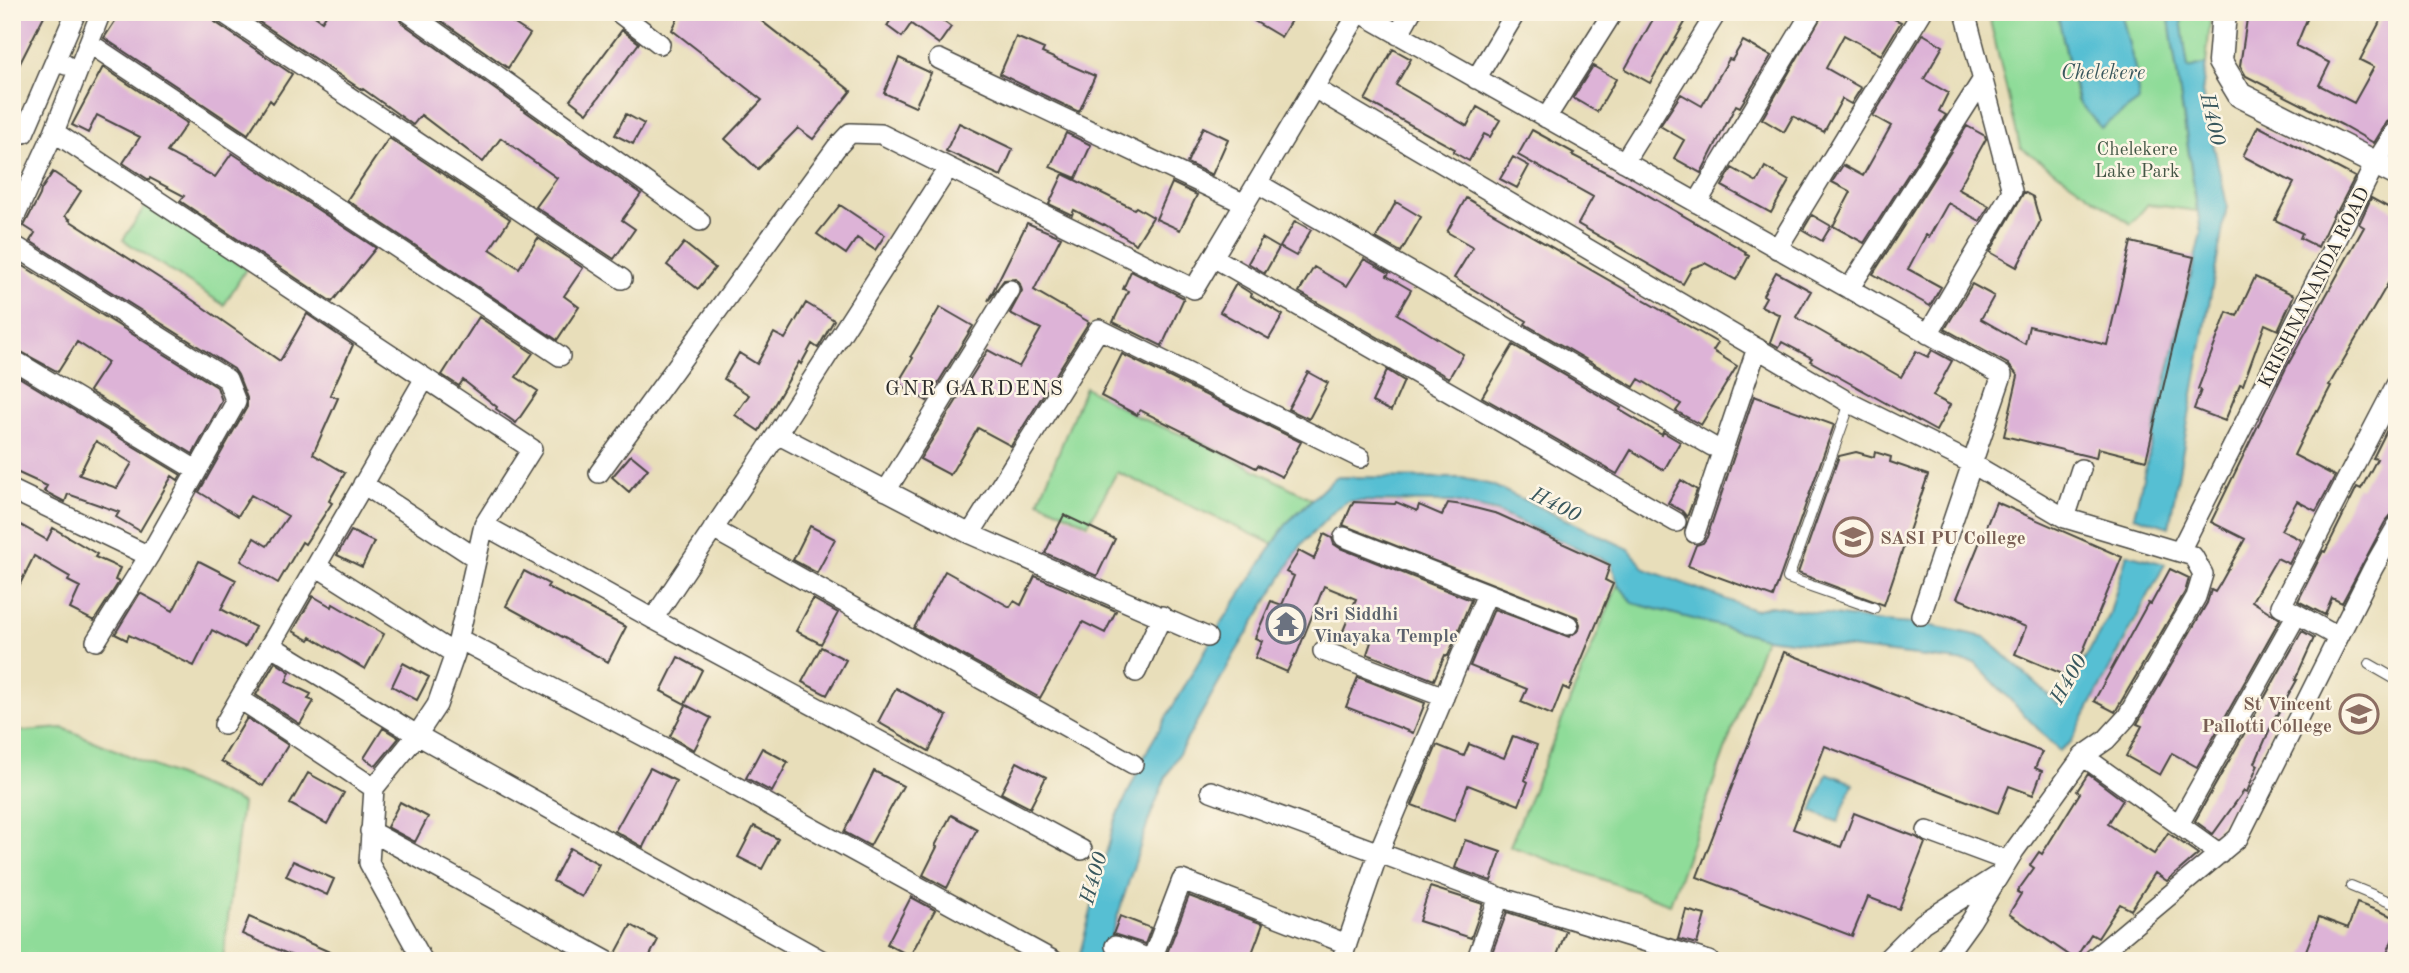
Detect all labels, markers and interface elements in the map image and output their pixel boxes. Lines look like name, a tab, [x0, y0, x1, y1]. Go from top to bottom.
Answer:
water label: Chelekere	[2061, 63, 2145, 84]
water label: H400	[2195, 90, 2228, 148]
park label: Chelekere Lake Park	[2094, 141, 2180, 182]
street label: KRISHNANANDA ROAD	[2256, 185, 2374, 392]
district label: GNR GARDENS	[885, 379, 1065, 400]
water label: H400	[1526, 483, 1584, 527]
school or university icon: SASI PU College	[1832, 516, 1874, 558]
place label: SASI PU College	[1880, 530, 2026, 549]
temple icon: Sri Siddhi Vinayaka Temple	[1265, 603, 1307, 645]
place label: Sri Siddhi Vinayaka Temple	[1313, 606, 1458, 647]
water label: H400	[2046, 651, 2092, 709]
school or university icon: St Vincent Pallotti College	[2338, 693, 2380, 735]
place label: St Vincent Pallotti College	[2202, 696, 2332, 737]
water label: H400	[1077, 850, 1112, 908]

